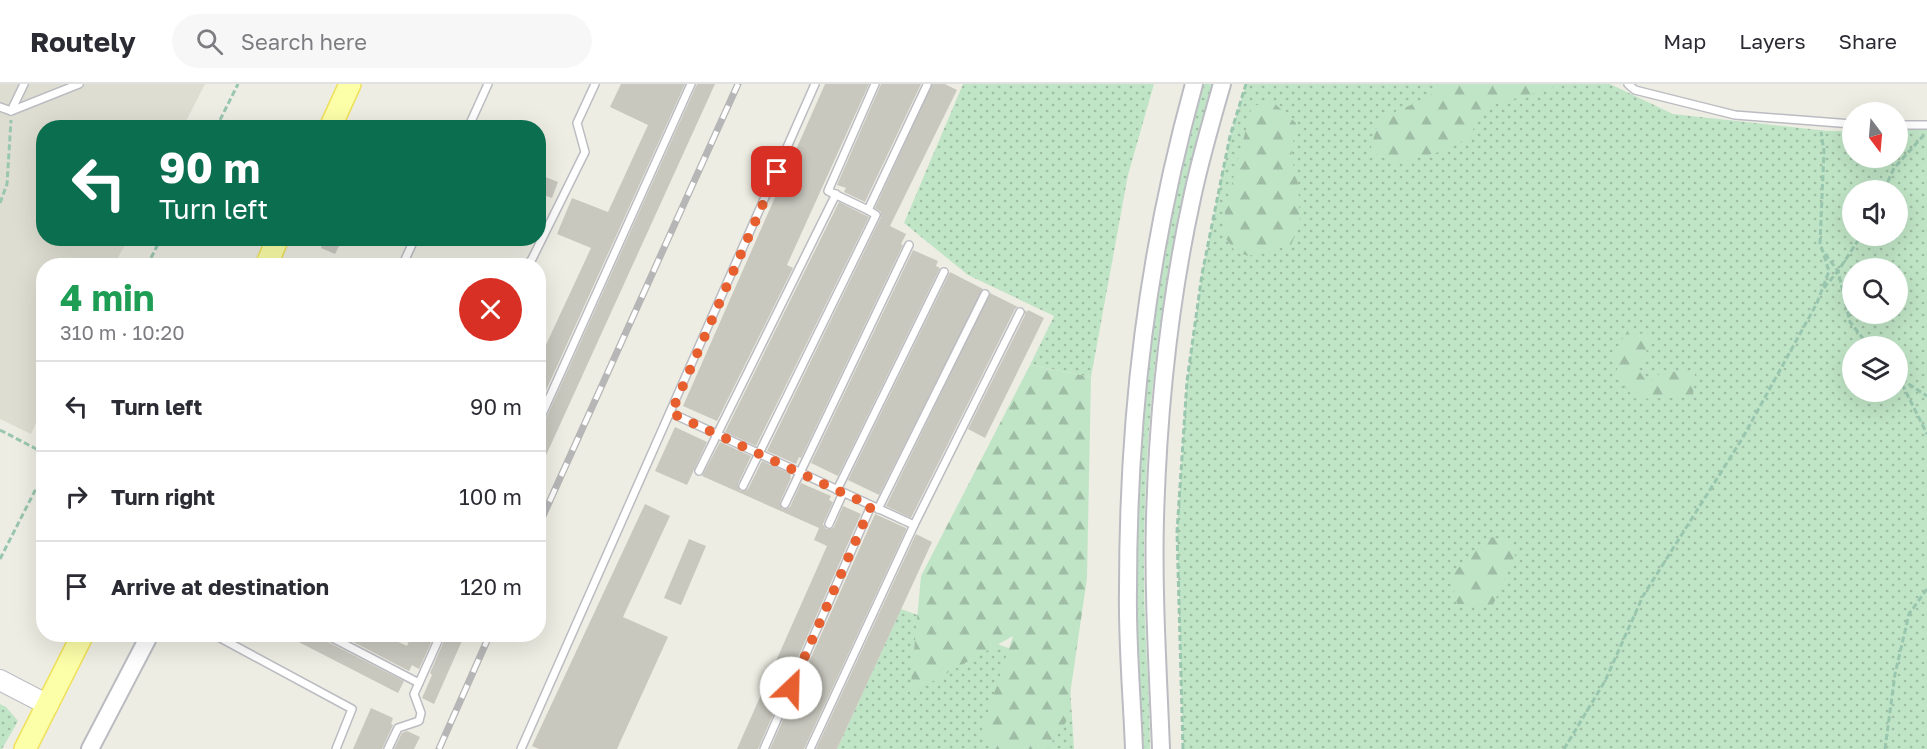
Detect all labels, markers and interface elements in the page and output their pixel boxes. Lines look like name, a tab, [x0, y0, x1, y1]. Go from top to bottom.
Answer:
search box	[172, 14, 592, 68]
text: Routely	[30, 25, 136, 58]
icon: search	[193, 25, 226, 58]
text: Search here	[241, 28, 367, 55]
text: Map	[1663, 28, 1706, 54]
text: Layers	[1739, 28, 1806, 54]
text: Share	[1839, 28, 1897, 54]
north arrow	[1842, 102, 1908, 168]
map controls	[1842, 102, 1908, 402]
text: 90 m	[159, 142, 260, 192]
icon: left	[60, 144, 138, 222]
pin	[751, 146, 802, 197]
icon: arrive	[760, 155, 793, 188]
button: sound	[1842, 180, 1908, 246]
text: Turn left	[159, 193, 268, 225]
button: search	[1842, 258, 1908, 324]
text: 4 min	[60, 276, 155, 319]
button: close	[459, 278, 522, 341]
text: 310 m · 10:20	[60, 320, 185, 344]
button: layers	[1842, 336, 1908, 402]
icon: left	[60, 390, 93, 423]
text: Turn left	[111, 393, 202, 420]
text: 90 m	[470, 393, 522, 420]
icon: right	[60, 480, 93, 513]
text: Turn right	[111, 483, 215, 510]
text: 100 m	[459, 483, 522, 510]
icon: arrive	[60, 570, 93, 603]
text: Arrive at destination	[111, 573, 329, 600]
text: 120 m	[460, 573, 522, 600]
position arrow	[759, 656, 823, 720]

